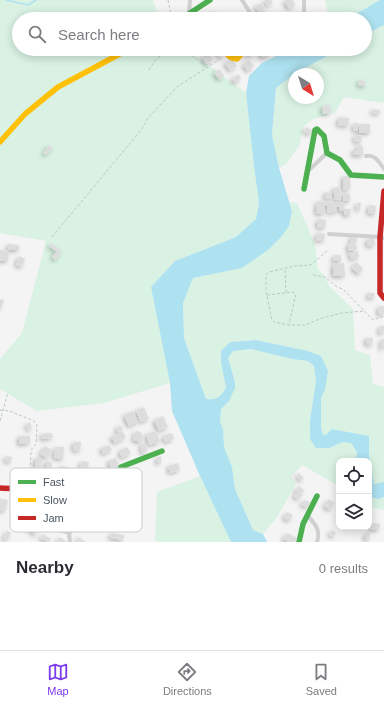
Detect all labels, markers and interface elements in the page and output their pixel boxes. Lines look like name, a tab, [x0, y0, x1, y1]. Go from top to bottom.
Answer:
search box	[12, 12, 372, 56]
icon: search	[26, 23, 48, 45]
text: Search here	[58, 26, 140, 43]
north arrow	[288, 68, 324, 104]
map controls	[336, 458, 372, 530]
button: locate	[336, 458, 372, 494]
legend	[10, 468, 142, 532]
text: Fast	[43, 476, 64, 488]
text: Slow	[43, 494, 67, 506]
button: layers	[336, 494, 372, 530]
text: Jam	[43, 512, 64, 524]
text: Nearby	[16, 558, 74, 577]
text: 0 results	[319, 561, 368, 576]
tab: Map	[47, 661, 69, 697]
tab: Directions	[163, 661, 212, 697]
tab: Saved	[306, 661, 337, 697]

